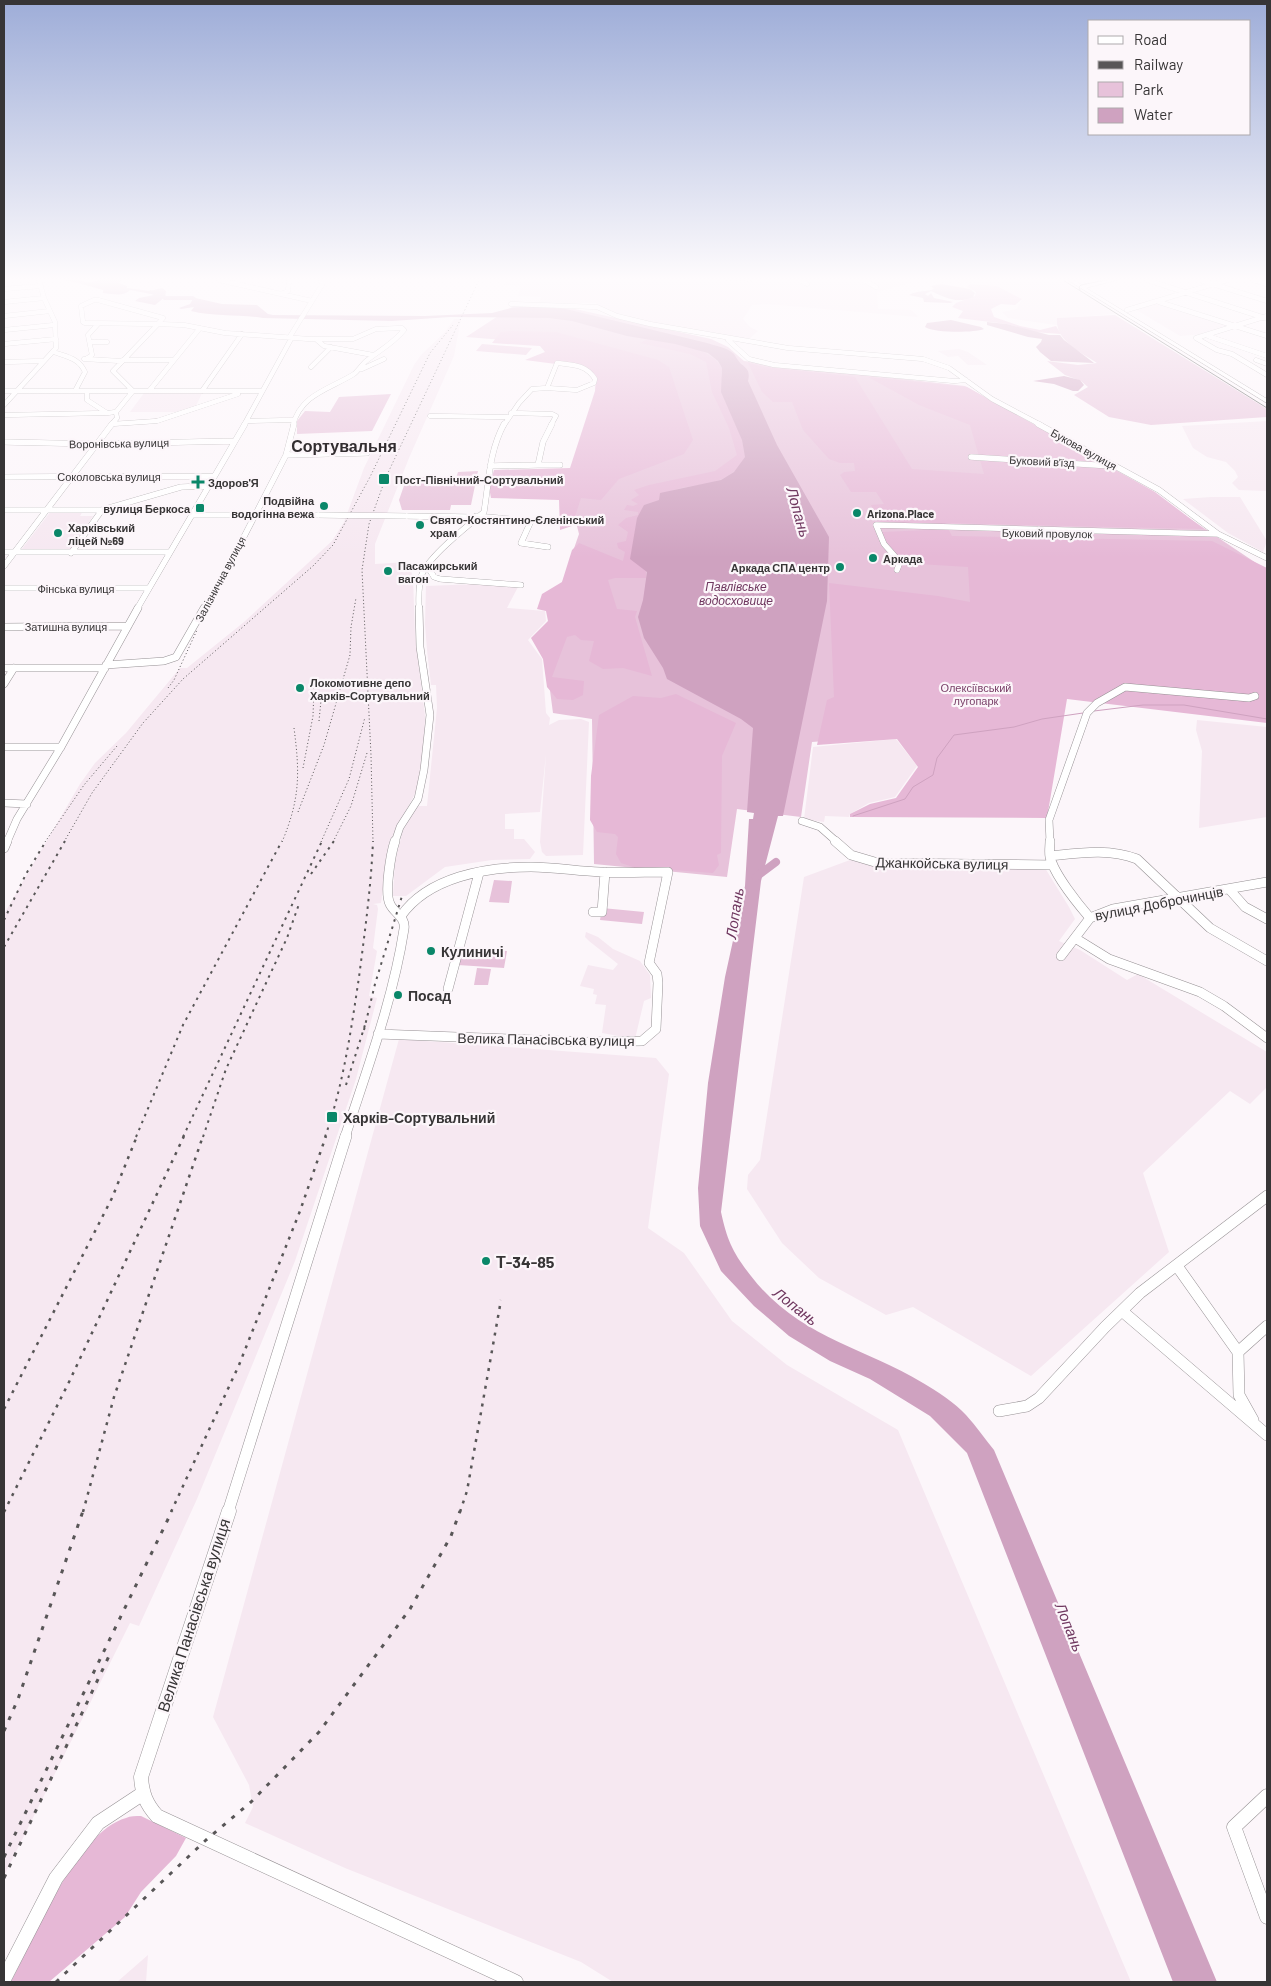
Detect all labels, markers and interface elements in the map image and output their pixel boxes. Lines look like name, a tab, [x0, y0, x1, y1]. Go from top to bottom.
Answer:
legend	[1088, 20, 1251, 135]
text: Road	[1134, 30, 1167, 48]
text: Railway	[1134, 55, 1183, 73]
text: Park	[1134, 80, 1164, 98]
text: Water	[1134, 105, 1173, 123]
street label: Букова вулиця	[1049, 426, 1119, 472]
street label: Воронівська вулиця	[69, 436, 169, 450]
district label: Сортувальня	[291, 436, 397, 455]
street label: Буковий в'їзд	[1009, 453, 1076, 469]
street label: Соколовська вулиця	[57, 470, 161, 483]
marker: Пост-Північний-Сортувальний	[377, 472, 391, 486]
place label: Пост-Північний-Сортувальний	[395, 473, 564, 486]
marker: Здоров'Я	[192, 476, 204, 488]
place label: Здоров'Я	[208, 476, 259, 489]
water label: Лопань	[783, 484, 815, 539]
place label: Подвійна водогінна вежа	[231, 494, 315, 520]
marker: Подвійна водогінна вежа	[318, 500, 330, 512]
place label: вулиця Беркоса	[103, 502, 191, 515]
marker: вулиця Беркоса	[194, 502, 206, 514]
marker: Arizona.Place	[851, 507, 863, 519]
place label: Arizona.Place	[867, 507, 934, 520]
place label: Свято-Костянтино-Єленінський храм	[430, 513, 604, 539]
marker: Свято-Костянтино-Єленінський храм	[414, 519, 426, 531]
place label: Харківський ліцей №69	[68, 521, 135, 547]
street label: Буковий провулок	[1002, 526, 1092, 540]
marker: Харківський ліцей №69	[52, 527, 64, 539]
street label: Залізнична вулиця	[192, 534, 248, 624]
marker: Аркада	[867, 552, 879, 564]
place label: Аркада	[883, 552, 923, 565]
place label: Пасажирський вагон	[398, 559, 478, 585]
place label: Аркада СПА центр	[731, 561, 830, 574]
marker: Аркада СПА центр	[834, 561, 846, 573]
marker: Пасажирський вагон	[382, 565, 394, 577]
water label: Павлівське водосховище	[699, 579, 773, 608]
street label: Фінська вулиця	[37, 582, 115, 595]
street label: Затишна вулиця	[25, 620, 107, 633]
place label: Локомотивне депо Харків-Сортувальний	[310, 676, 430, 702]
park label: Олексіївський лугопарк	[941, 681, 1011, 707]
marker: Локомотивне депо Харків-Сортувальний	[294, 682, 306, 694]
street label: Джанкойська вулиця	[875, 853, 1009, 873]
street label: вулиця Доброчинців	[1093, 882, 1225, 924]
water label: Лопань	[721, 886, 747, 941]
place label: Кулиничі	[441, 943, 504, 960]
marker: Кулиничі	[425, 945, 437, 957]
place label: Посад	[408, 987, 451, 1004]
marker: Посад	[392, 989, 404, 1001]
street label: Велика Панасівська вулиця	[457, 1029, 635, 1049]
place label: Харків-Сортувальний	[343, 1109, 495, 1126]
marker: Харків-Сортувальний	[325, 1110, 339, 1124]
place label: Т-34-85	[496, 1252, 555, 1271]
marker: Т-34-85	[480, 1255, 492, 1267]
water label: Лопань	[769, 1282, 822, 1329]
street label: Велика Панасівська вулиця	[153, 1516, 233, 1714]
water label: Лопань	[1052, 1599, 1088, 1654]

